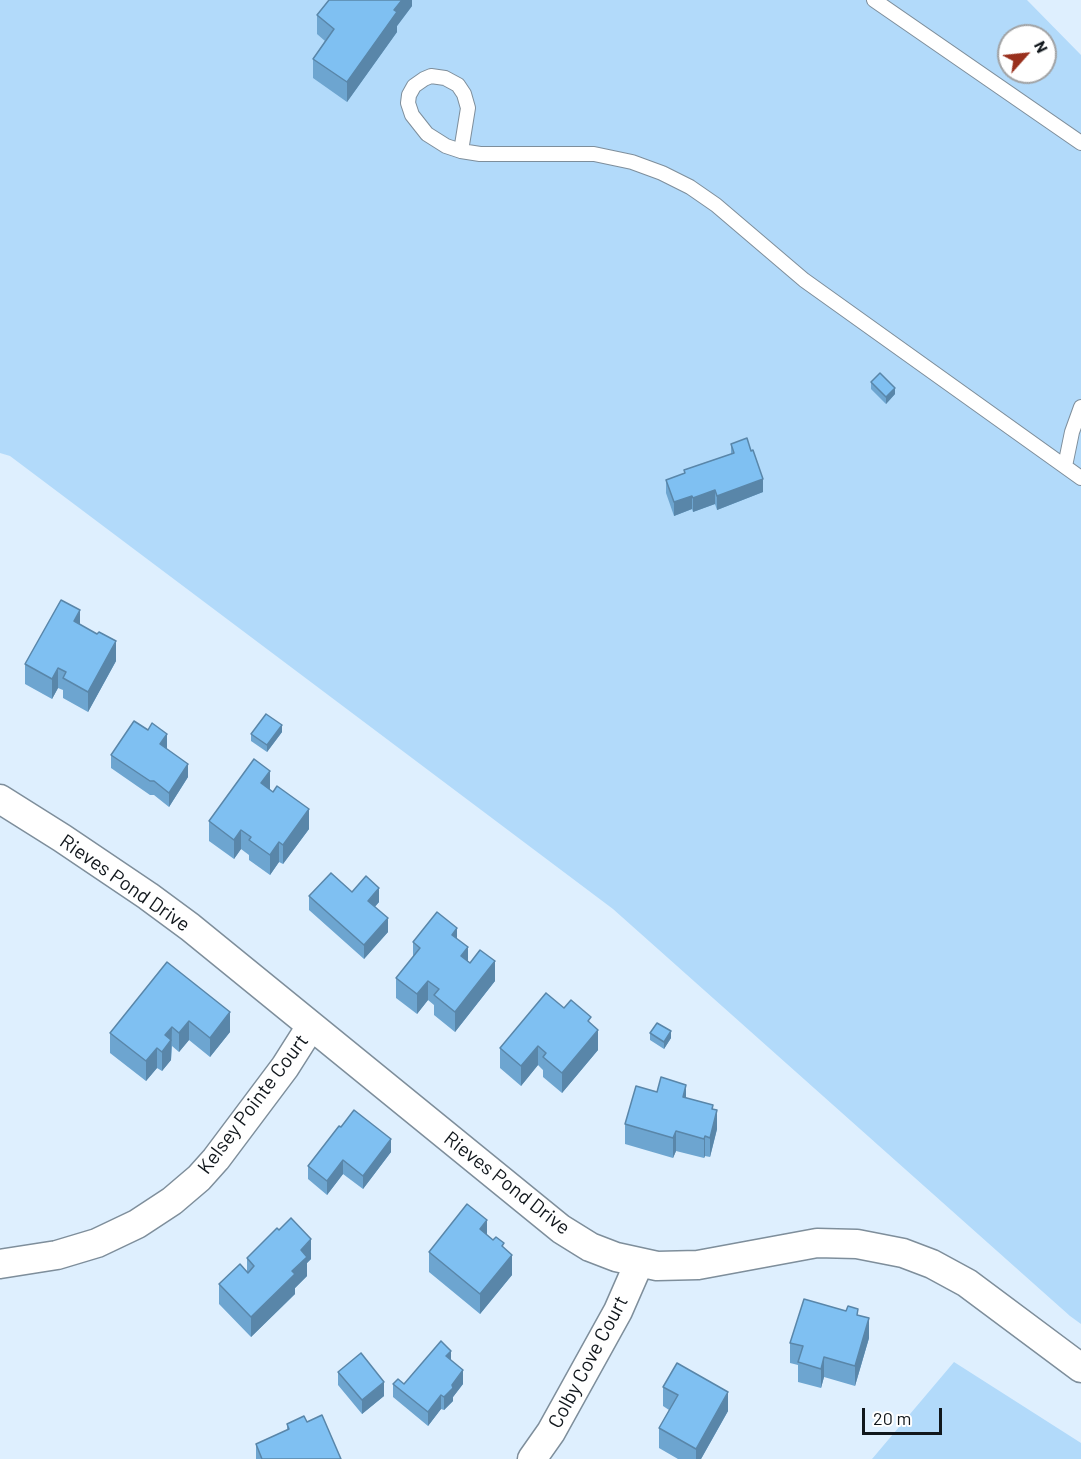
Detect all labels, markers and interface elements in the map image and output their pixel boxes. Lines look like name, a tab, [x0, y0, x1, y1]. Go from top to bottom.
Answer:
north arrow	[997, 24, 1057, 84]
text: N	[1031, 37, 1053, 56]
street label: Rieves Pond Drive	[55, 829, 195, 937]
street label: Kelsey Pointe Court	[193, 1029, 313, 1179]
street label: Rieves Pond Drive	[439, 1126, 575, 1240]
street label: Colby Cove Court	[543, 1292, 633, 1432]
scale bar	[865, 1396, 944, 1434]
text: 20 m	[873, 1407, 911, 1429]

